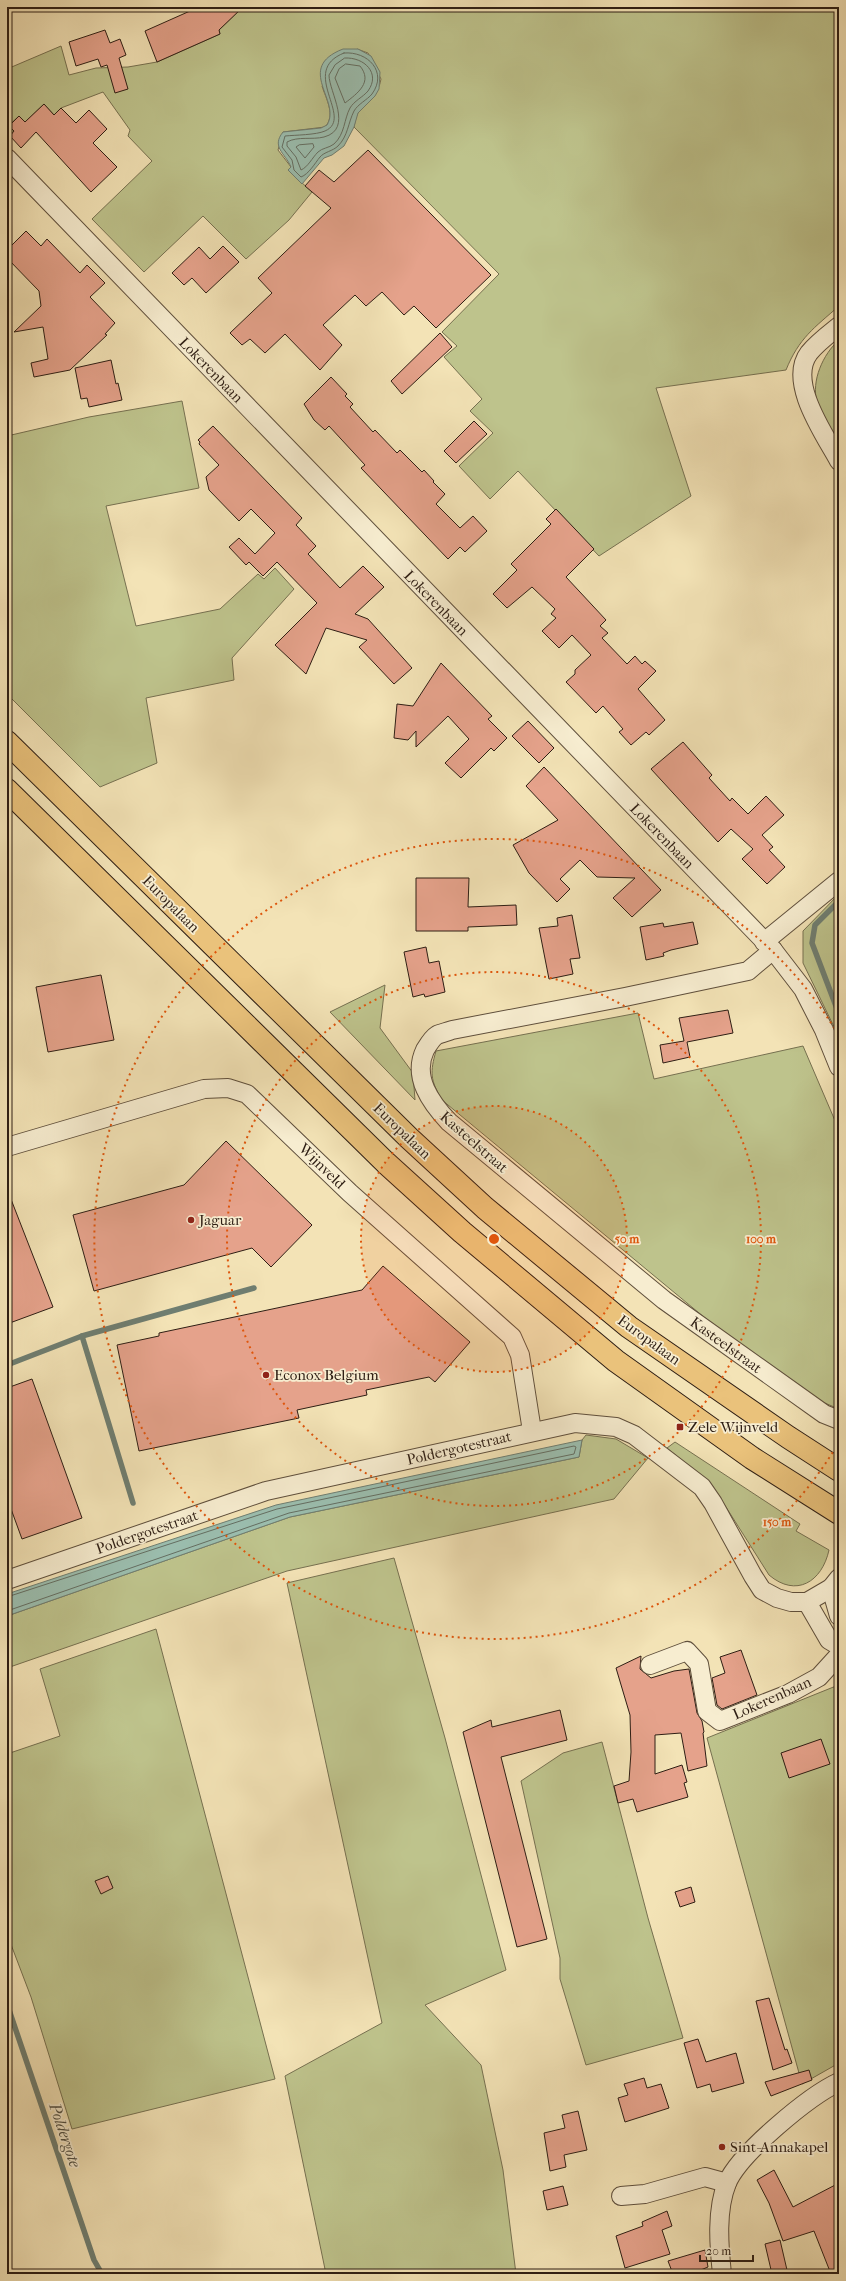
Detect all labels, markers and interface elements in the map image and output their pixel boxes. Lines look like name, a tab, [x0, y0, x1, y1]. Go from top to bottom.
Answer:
street label: Lokerenbaan	[175, 333, 247, 407]
street label: Lokerenbaan	[400, 566, 472, 640]
street label: Lokerenbaan	[626, 799, 698, 873]
street label: Europalaan	[139, 872, 203, 936]
street label: Europalaan	[369, 1099, 435, 1163]
street label: Kasteelstraat	[436, 1108, 512, 1177]
street label: Wijnveld	[294, 1139, 350, 1193]
place label: Jaguar	[198, 1211, 242, 1229]
marker: Jaguar	[186, 1215, 196, 1225]
centre of rings	[487, 1232, 501, 1246]
text: 50 m	[615, 1232, 640, 1246]
text: 100 m	[746, 1232, 777, 1246]
street label: Europalaan	[614, 1311, 684, 1369]
street label: Kasteelstraat	[687, 1313, 766, 1377]
place label: Econox Belgium	[274, 1366, 379, 1384]
marker: Econox Belgium	[261, 1370, 271, 1380]
place label: Zele Wijnveld	[688, 1418, 779, 1436]
marker: Zele Wijnveld	[675, 1422, 685, 1432]
street label: Poldergotestraat	[405, 1427, 514, 1469]
street label: Poldergotestraat	[94, 1506, 201, 1558]
text: 150 m	[763, 1515, 792, 1529]
street label: Lokerenbaan	[730, 1673, 814, 1723]
water label: Poldergote	[45, 2099, 85, 2170]
place label: Sint-Annakapel	[730, 2138, 828, 2156]
marker: Sint-Annakapel	[717, 2142, 727, 2152]
scale bar	[700, 2237, 753, 2263]
text: 20 m	[706, 2244, 731, 2258]

